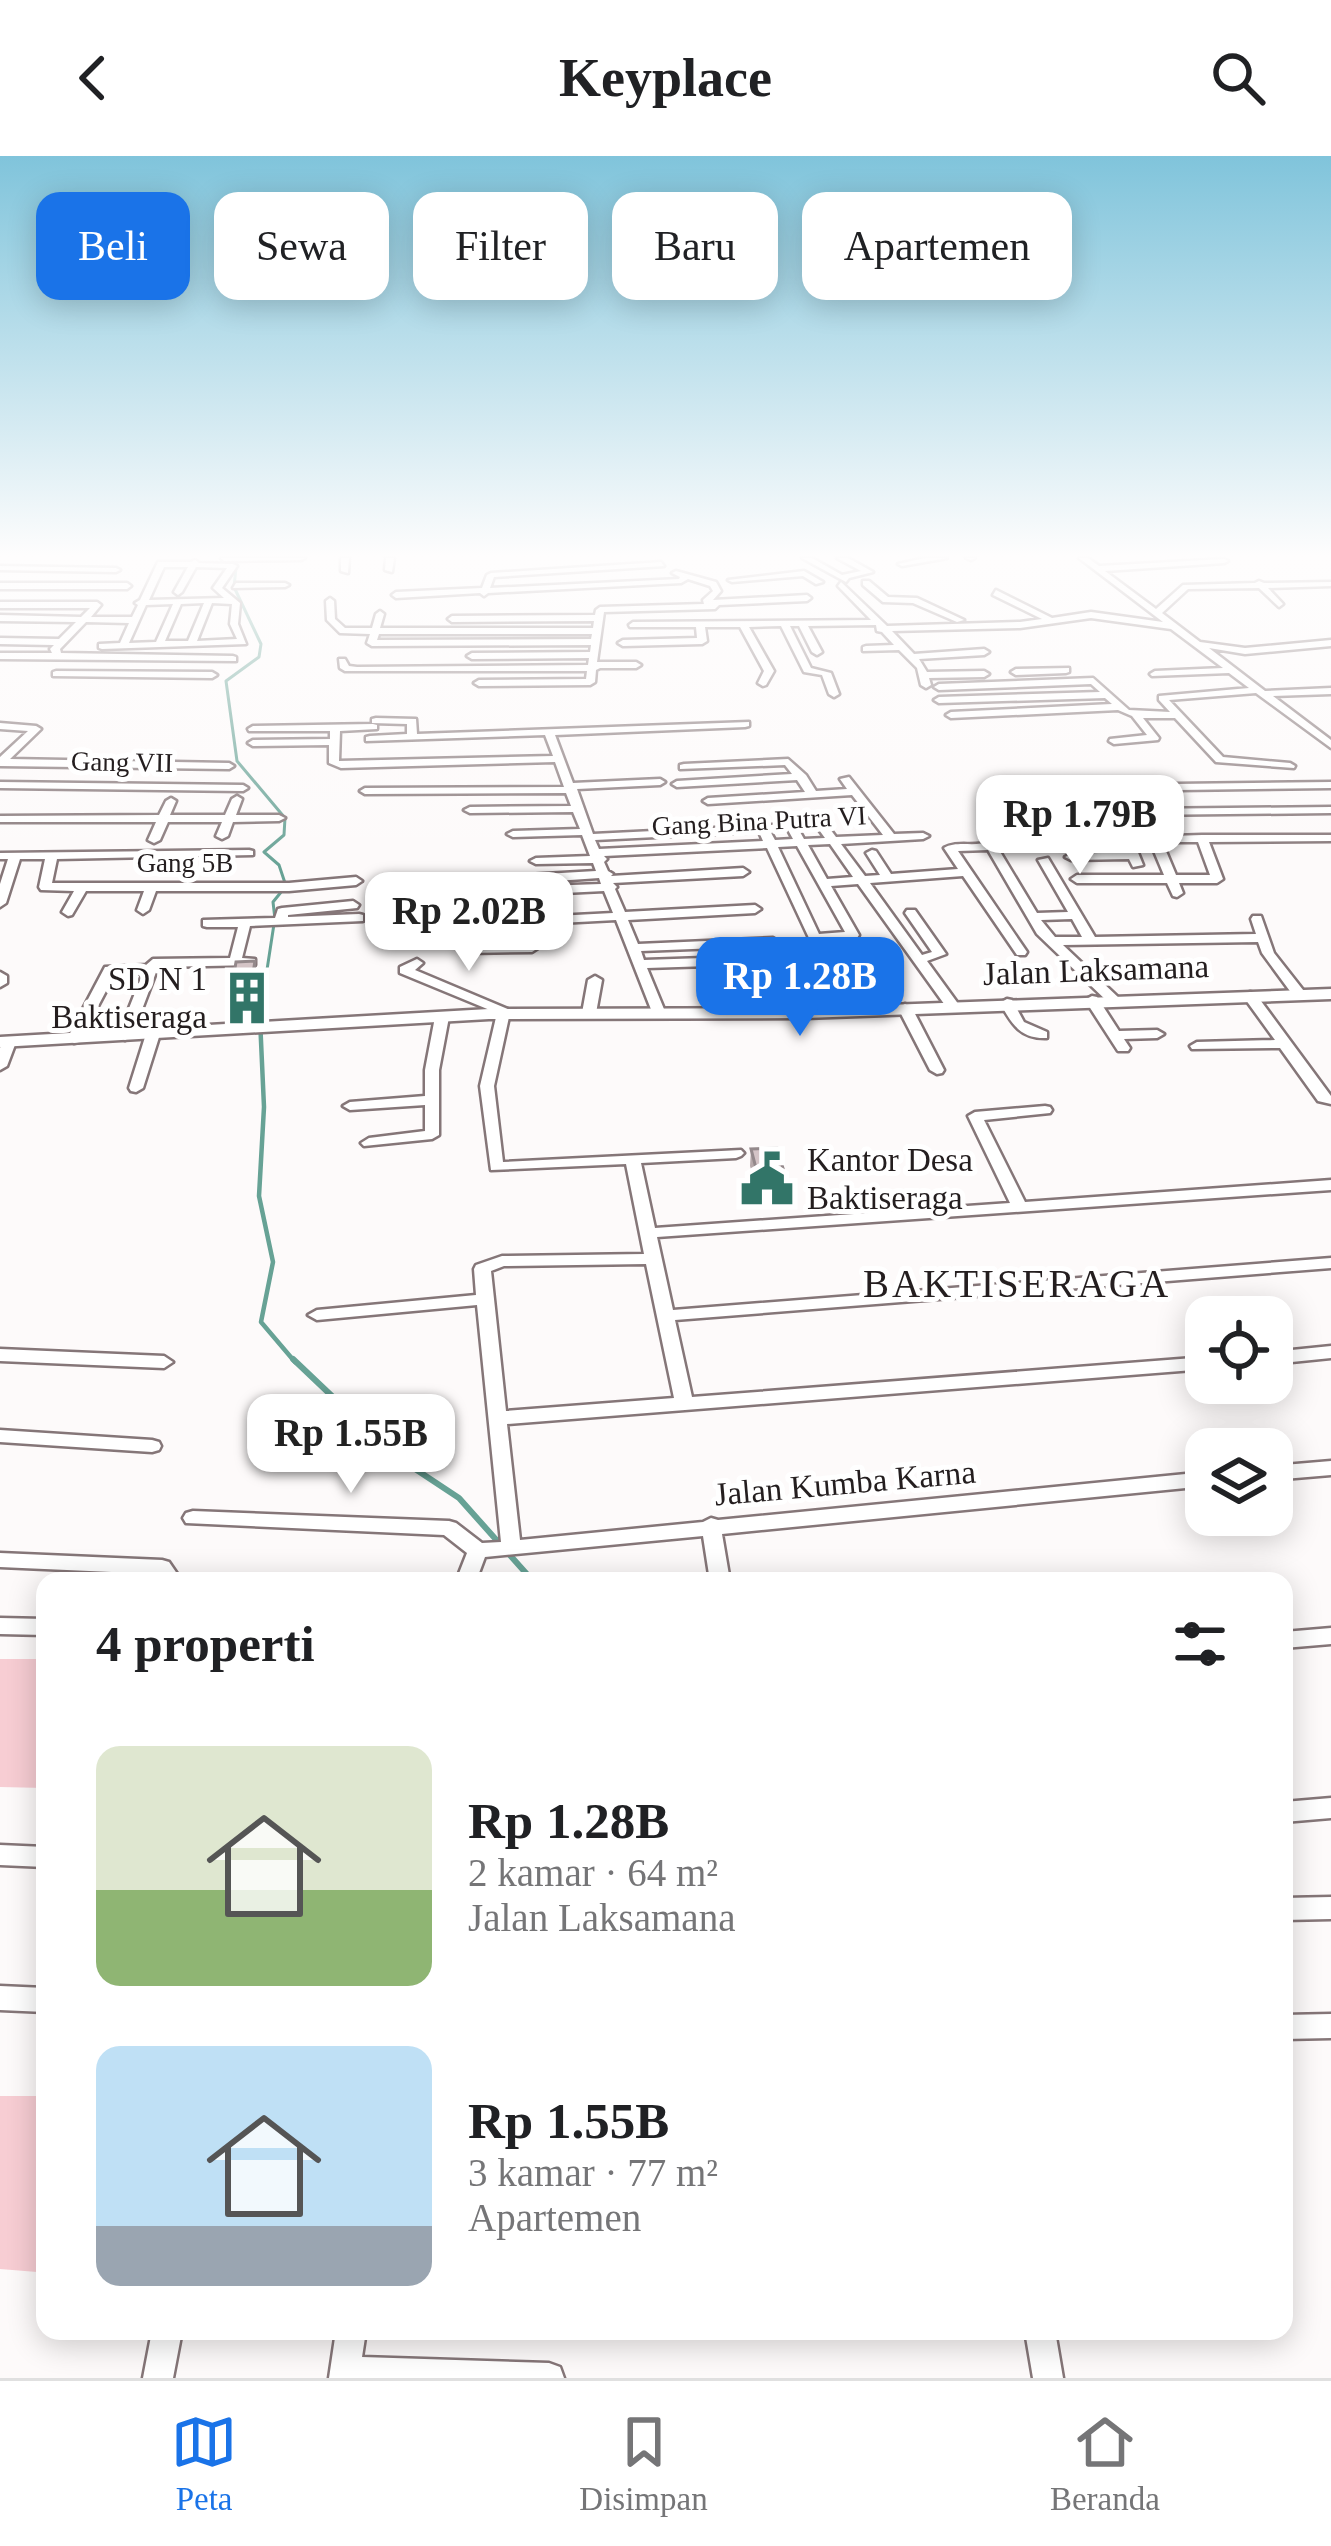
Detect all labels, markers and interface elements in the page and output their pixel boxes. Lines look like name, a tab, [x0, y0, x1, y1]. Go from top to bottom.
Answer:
icon: back	[60, 45, 126, 111]
icon: search	[1205, 45, 1271, 111]
text: Keyplace	[559, 48, 772, 108]
chip: Beli	[36, 192, 190, 300]
chip: Sewa	[214, 192, 389, 300]
chip: Filter	[413, 192, 588, 300]
chip: Baru	[612, 192, 778, 300]
chip: Apartemen	[802, 192, 1072, 300]
street label: Gang VII	[71, 746, 173, 778]
pin: Rp 1.79B	[956, 775, 1204, 877]
text: Rp 1.79B	[1003, 792, 1157, 835]
street label: Gang Bina Putra VI	[651, 800, 867, 842]
street label: Gang 5B	[137, 848, 233, 878]
pin: Rp 2.02B	[345, 872, 593, 974]
text: Rp 2.02B	[392, 889, 546, 932]
pin: Rp 1.28B	[676, 937, 924, 1039]
street label: Jalan Laksamana	[982, 948, 1210, 992]
text: Rp 1.28B	[723, 954, 877, 997]
place label: SD N 1 Baktiseraga	[51, 961, 207, 1035]
building icon: SD N 1 Baktiseraga	[218, 969, 276, 1027]
place label: Kantor Desa Baktiseraga	[807, 1142, 973, 1216]
public building icon: Kantor Desa Baktiseraga	[738, 1150, 796, 1208]
district label: BAKTISERAGA	[863, 1262, 1171, 1305]
map controls	[1185, 1296, 1293, 1536]
button: locate	[1185, 1296, 1293, 1404]
pin: Rp 1.55B	[227, 1394, 475, 1496]
text: Rp 1.55B	[274, 1411, 428, 1454]
button: layers	[1185, 1428, 1293, 1536]
street label: Jalan Kumba Karna	[713, 1454, 977, 1512]
icon: filters	[1167, 1611, 1233, 1677]
text: 4 properti	[96, 1616, 315, 1672]
text: Rp 1.28B	[468, 1793, 669, 1849]
icon: home	[192, 1794, 336, 1938]
text: 2 kamar · 64 m²	[468, 1851, 718, 1894]
text: Jalan Laksamana	[468, 1896, 735, 1939]
text: Rp 1.55B	[468, 2093, 669, 2149]
icon: home	[192, 2094, 336, 2238]
text: 3 kamar · 77 m²	[468, 2151, 718, 2194]
text: Apartemen	[468, 2196, 641, 2239]
tab: Peta	[171, 2409, 237, 2518]
tab: Disimpan	[579, 2409, 708, 2518]
tab: Beranda	[1050, 2409, 1160, 2518]

